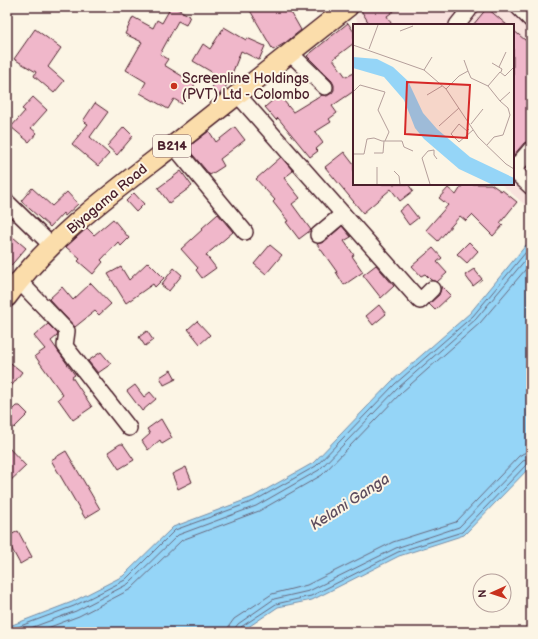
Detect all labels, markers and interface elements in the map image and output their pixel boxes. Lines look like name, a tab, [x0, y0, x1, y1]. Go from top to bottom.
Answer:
inset map	[353, 24, 514, 185]
place label: Screenline Holdings (PVT) Ltd - Colombo	[182, 70, 310, 103]
marker: Screenline Holdings (PVT) Ltd - Colombo	[169, 81, 179, 91]
road number: B214	[153, 135, 191, 157]
street label: Biyagama Road	[63, 160, 151, 238]
water label: Kelani Ganga	[307, 469, 393, 535]
north arrow	[472, 573, 512, 613]
text: N	[476, 589, 489, 598]

